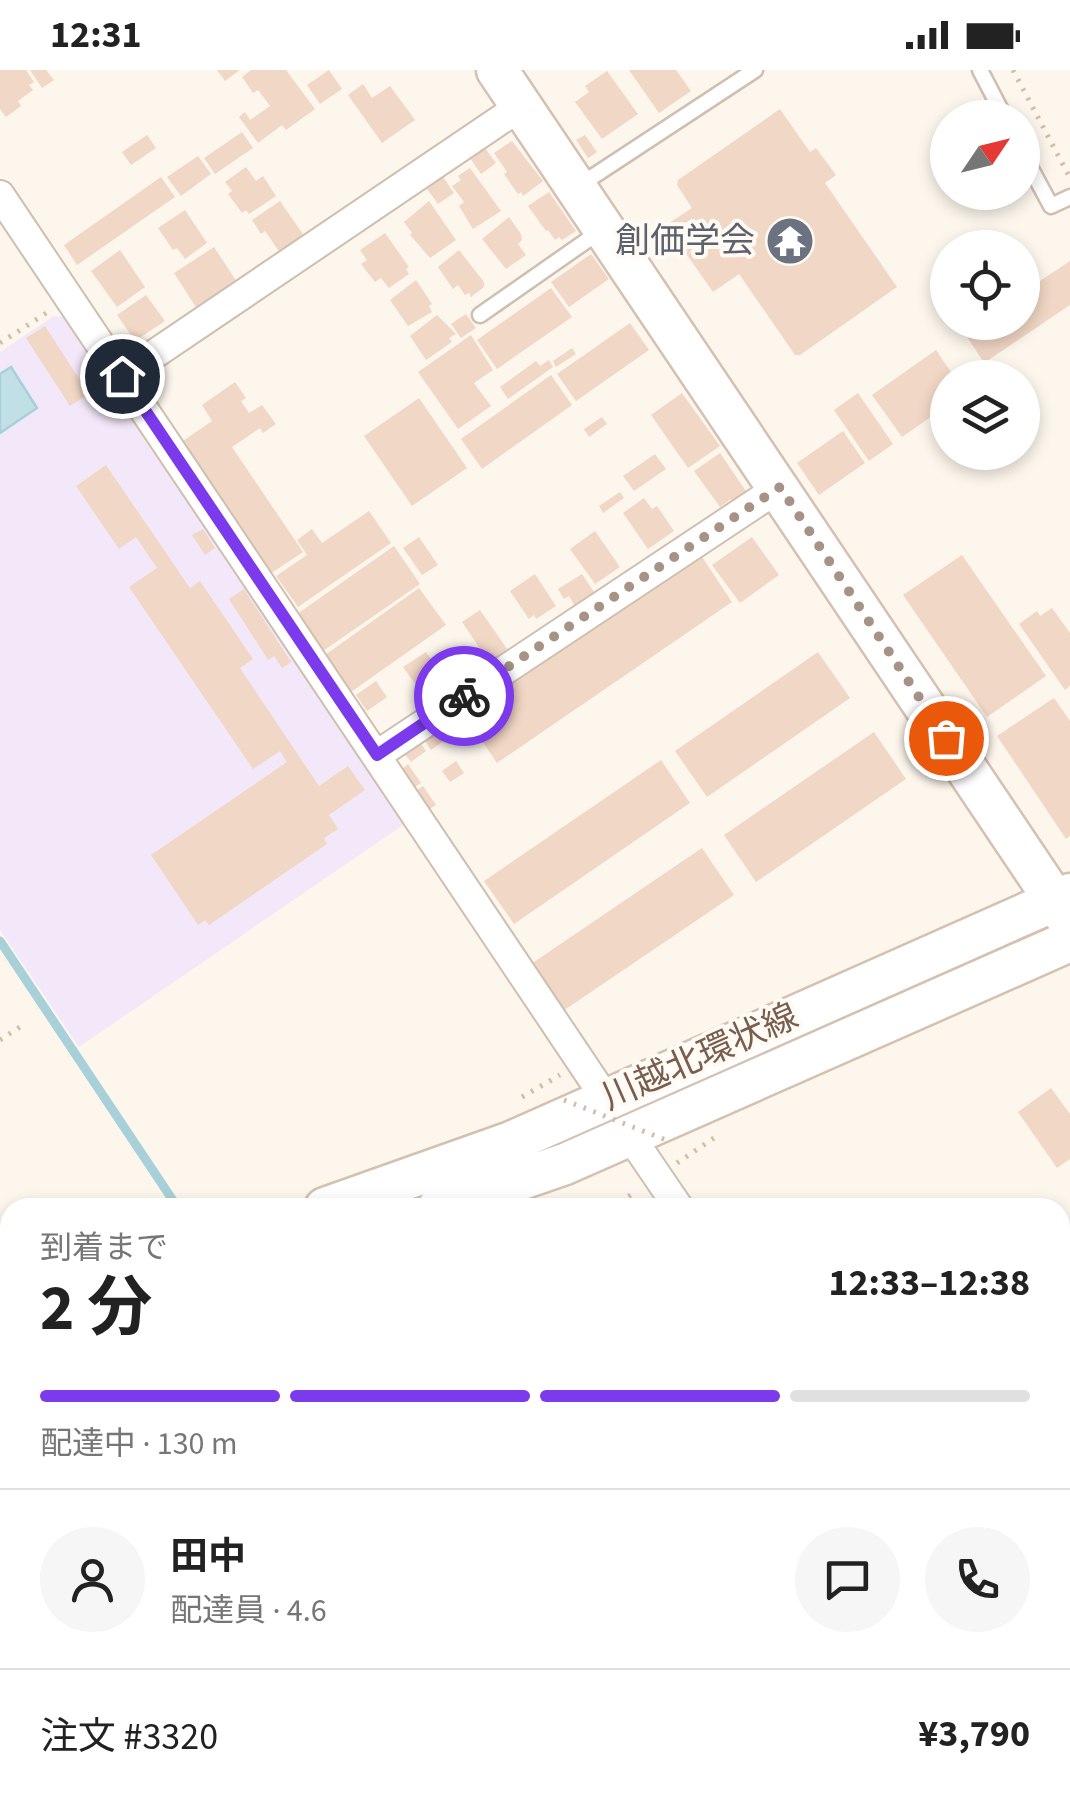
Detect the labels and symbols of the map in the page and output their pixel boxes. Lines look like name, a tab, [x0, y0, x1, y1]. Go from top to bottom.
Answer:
north arrow	[930, 100, 1040, 210]
temple icon: 創価学会	[764, 215, 816, 267]
place label: 創価学会	[615, 216, 755, 266]
pin	[80, 334, 165, 419]
courier	[414, 646, 514, 746]
pin	[904, 696, 989, 781]
street label: 川越北環状線	[594, 991, 806, 1123]

